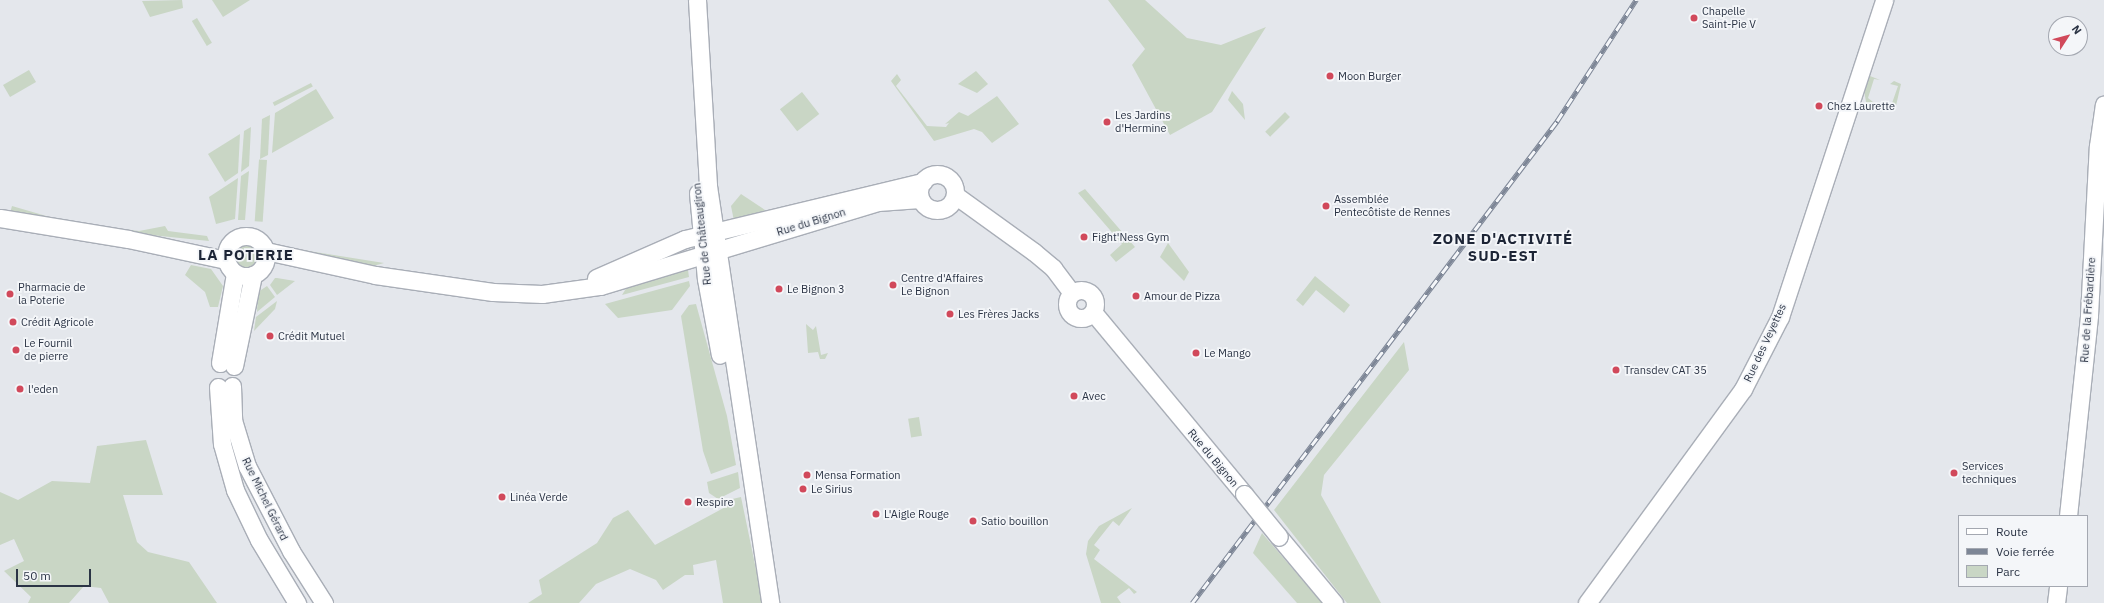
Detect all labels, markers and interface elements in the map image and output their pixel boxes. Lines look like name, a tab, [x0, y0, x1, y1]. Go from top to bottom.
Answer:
place label: Chapelle Saint-Pie V	[1702, 5, 1756, 31]
marker: Chapelle Saint-Pie V	[1689, 13, 1699, 23]
north arrow	[2048, 16, 2088, 56]
text: N	[2069, 22, 2085, 37]
place label: Moon Burger	[1338, 69, 1401, 83]
marker: Moon Burger	[1325, 71, 1335, 81]
place label: Chez Laurette	[1827, 99, 1895, 113]
marker: Chez Laurette	[1814, 101, 1824, 111]
place label: Les Jardins d'Hermine	[1115, 109, 1171, 135]
marker: Les Jardins d'Hermine	[1102, 117, 1112, 127]
street label: Rue de Châteaugiron	[690, 182, 714, 286]
place label: Assemblée Pentecôtiste de Rennes	[1334, 193, 1450, 219]
marker: Assemblée Pentecôtiste de Rennes	[1321, 201, 1331, 211]
street label: Rue du Bignon	[775, 205, 847, 239]
district label: ZONE D'ACTIVITÉ SUD-EST	[1433, 229, 1573, 264]
place label: Fight'Ness Gym	[1092, 230, 1169, 244]
marker: Fight'Ness Gym	[1079, 232, 1089, 242]
district label: LA POTERIE	[198, 246, 294, 264]
street label: Rue de la Frébardière	[2078, 257, 2098, 363]
place label: Centre d'Affaires Le Bignon	[901, 272, 983, 298]
marker: Centre d'Affaires Le Bignon	[888, 280, 898, 290]
place label: Pharmacie de la Poterie	[18, 281, 86, 307]
place label: Le Bignon 3	[787, 282, 845, 296]
marker: Le Bignon 3	[774, 284, 784, 294]
marker: Pharmacie de la Poterie	[5, 289, 15, 299]
place label: Amour de Pizza	[1144, 289, 1220, 303]
marker: Amour de Pizza	[1131, 291, 1141, 301]
street label: Rue des Veyettes	[1741, 302, 1789, 384]
place label: Les Frères Jacks	[958, 307, 1039, 321]
marker: Les Frères Jacks	[945, 309, 955, 319]
place label: Crédit Agricole	[21, 315, 94, 329]
marker: Crédit Agricole	[8, 317, 18, 327]
place label: Crédit Mutuel	[278, 329, 345, 343]
marker: Crédit Mutuel	[265, 331, 275, 341]
place label: Le Fournil de pierre	[24, 337, 72, 363]
marker: Le Fournil de pierre	[11, 345, 21, 355]
place label: Le Mango	[1204, 346, 1251, 360]
marker: Le Mango	[1191, 348, 1201, 358]
place label: Transdev CAT 35	[1624, 363, 1707, 377]
marker: Transdev CAT 35	[1611, 365, 1621, 375]
place label: l'eden	[28, 382, 58, 396]
marker: l'eden	[15, 384, 25, 394]
place label: Avec	[1082, 389, 1106, 403]
marker: Avec	[1069, 391, 1079, 401]
street label: Rue du Bignon	[1185, 426, 1241, 490]
street label: Rue Michel Gérard	[239, 455, 291, 543]
place label: Services techniques	[1962, 460, 2017, 486]
place label: Mensa Formation	[815, 468, 901, 482]
marker: Services techniques	[1949, 468, 1959, 478]
marker: Mensa Formation	[802, 470, 812, 480]
place label: Le Sirius	[811, 482, 853, 496]
marker: Le Sirius	[798, 484, 808, 494]
place label: Linéa Verde	[510, 490, 568, 504]
marker: Linéa Verde	[497, 492, 507, 502]
place label: Respire	[696, 495, 733, 509]
marker: Respire	[683, 497, 693, 507]
place label: L'Aigle Rouge	[884, 507, 949, 521]
marker: L'Aigle Rouge	[871, 509, 881, 519]
place label: Satio bouillon	[981, 514, 1049, 528]
legend	[1958, 515, 2088, 587]
marker: Satio bouillon	[968, 516, 978, 526]
text: Route	[1996, 524, 2028, 539]
text: Voie ferrée	[1996, 544, 2054, 559]
scale bar	[18, 561, 93, 587]
text: Parc	[1996, 564, 2020, 579]
text: 50 m	[23, 568, 51, 583]

